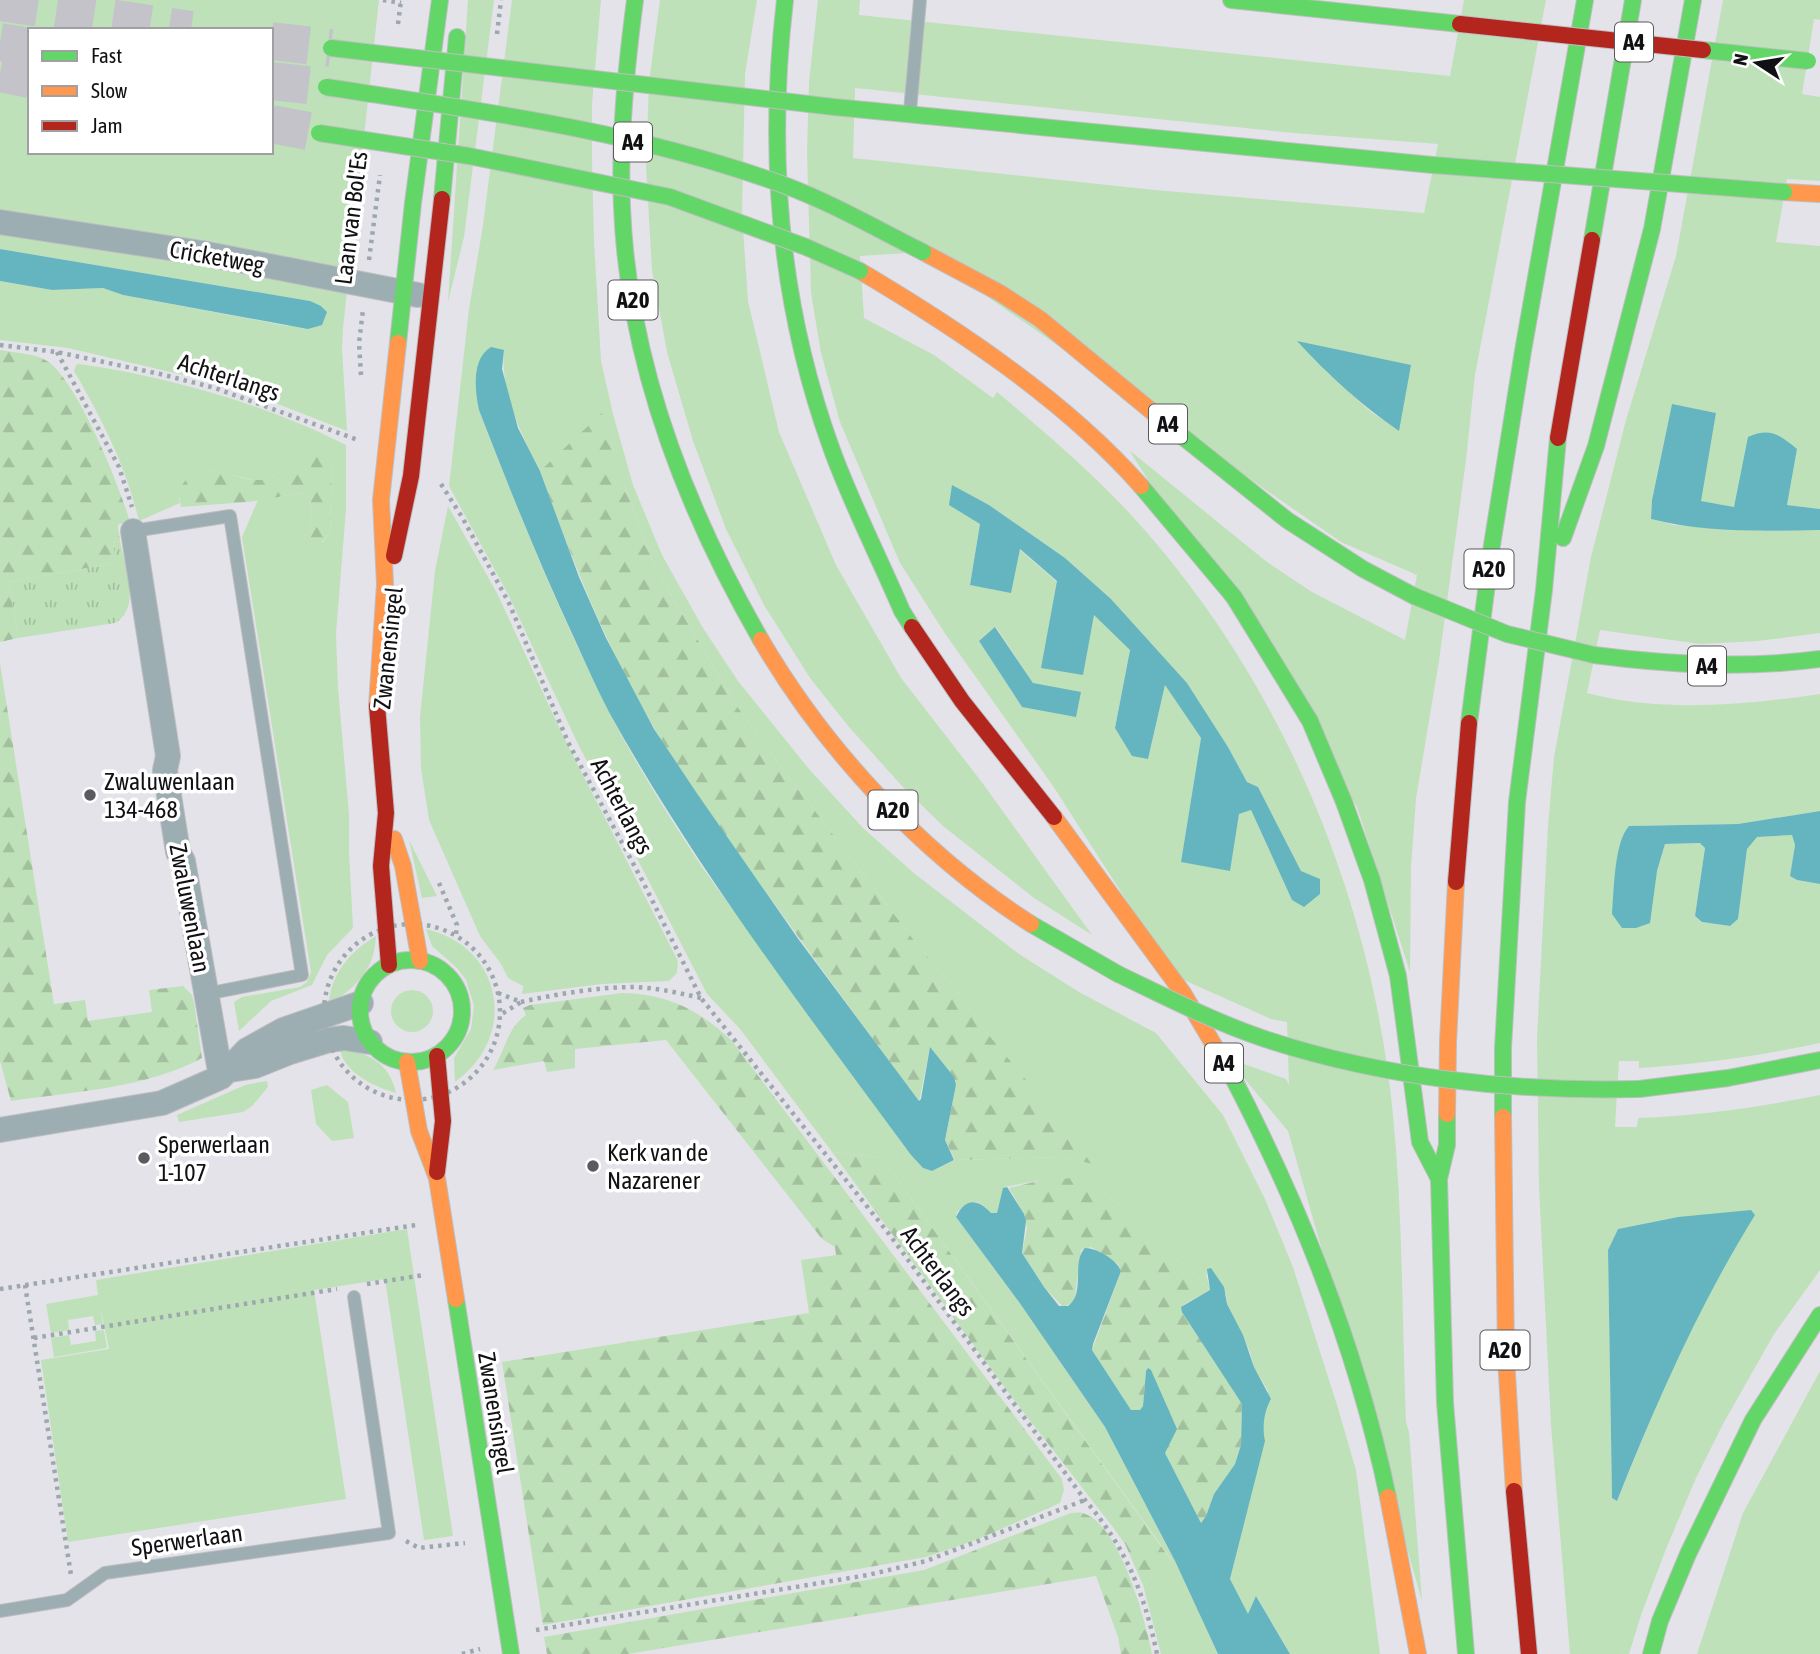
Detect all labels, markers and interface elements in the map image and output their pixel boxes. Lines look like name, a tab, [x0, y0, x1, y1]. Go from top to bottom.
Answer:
road number: A4	[1615, 22, 1653, 61]
legend	[28, 28, 273, 154]
north arrow	[1722, 28, 1792, 98]
text: Fast	[91, 43, 122, 67]
text: N	[1728, 52, 1752, 67]
text: Slow	[91, 78, 128, 102]
text: Jam	[91, 113, 123, 137]
road number: A4	[614, 122, 652, 162]
street label: Laan van Bol'Es	[329, 150, 373, 286]
street label: Cricketweg	[168, 235, 267, 279]
road number: A20	[608, 280, 658, 320]
street label: Achterlangs	[175, 348, 283, 406]
road number: A4	[1149, 404, 1187, 444]
road number: A20	[1464, 550, 1514, 589]
street label: Zwanensingel	[368, 585, 408, 711]
road number: A4	[1688, 646, 1726, 686]
street label: Achterlangs	[585, 753, 659, 859]
place label: Zwaluwenlaan 134-468	[104, 768, 235, 823]
marker: Zwaluwenlaan 134-468	[82, 787, 98, 803]
road number: A20	[868, 790, 917, 830]
street label: Zwaluwenlaan	[164, 841, 216, 975]
road number: A4	[1205, 1044, 1243, 1082]
place label: Sperwerlaan 1-107	[158, 1131, 270, 1186]
place label: Kerk van de Nazarener	[607, 1139, 708, 1194]
marker: Sperwerlaan 1-107	[136, 1150, 152, 1166]
marker: Kerk van de Nazarener	[585, 1158, 601, 1174]
street label: Achterlangs	[896, 1221, 980, 1321]
road number: A20	[1480, 1330, 1530, 1370]
street label: Zwanensingel	[473, 1350, 519, 1476]
street label: Sperwerlaan	[130, 1519, 244, 1561]

